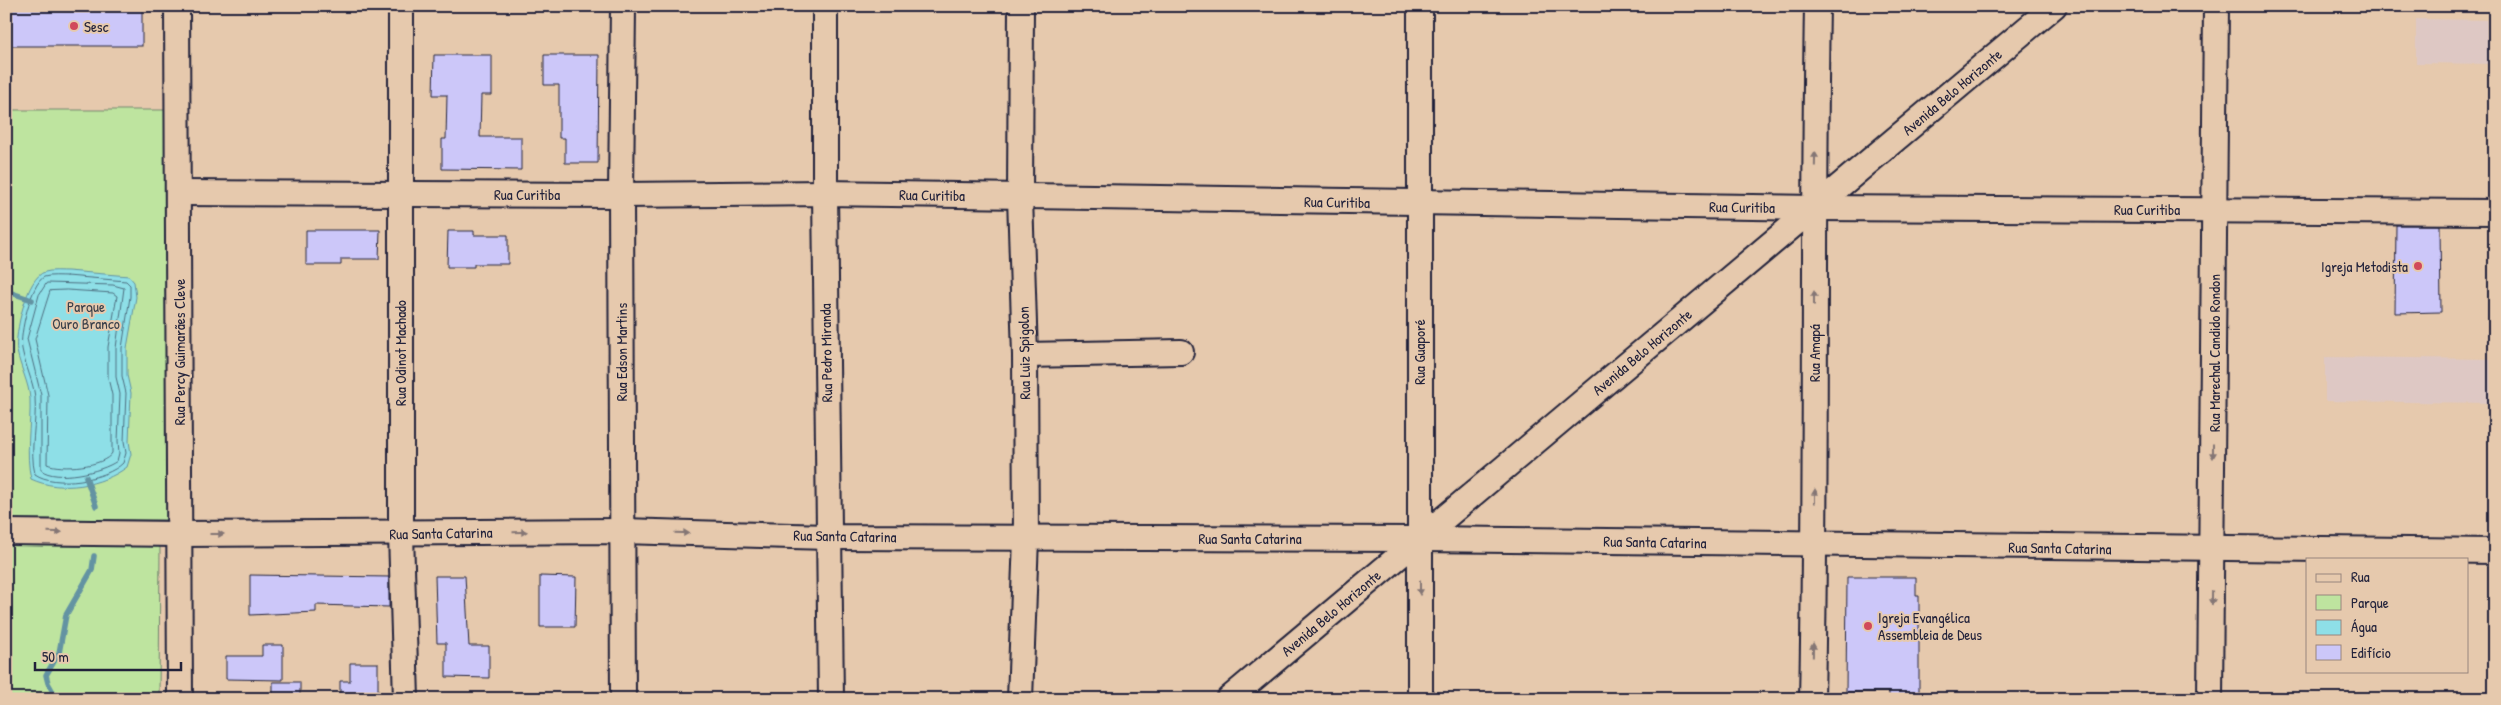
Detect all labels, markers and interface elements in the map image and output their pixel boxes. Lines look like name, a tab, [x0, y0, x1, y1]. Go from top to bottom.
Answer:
place label: Sesc	[84, 16, 109, 37]
marker: Sesc	[68, 20, 80, 32]
street label: Avenida Belo Horizonte	[1898, 44, 2006, 140]
one-way arrow	[1811, 151, 1819, 167]
street label: Rua Curitiba	[494, 184, 560, 205]
street label: Rua Curitiba	[899, 184, 965, 206]
street label: Rua Curitiba	[1304, 191, 1370, 213]
street label: Rua Curitiba	[1709, 196, 1775, 218]
street label: Rua Curitiba	[2114, 199, 2180, 220]
place label: Igreja Metodista	[2321, 256, 2408, 277]
marker: Igreja Metodista	[2412, 260, 2424, 272]
street label: Rua Marechal Candido Rondon	[2204, 274, 2225, 432]
street label: Rua Percy Guimarães Cleve	[169, 279, 190, 425]
one-way arrow	[1810, 290, 1818, 306]
park label: Parque Ouro Branco	[52, 296, 120, 334]
street label: Rua Odinot Machado	[390, 300, 411, 406]
street label: Rua Edson Martins	[611, 303, 632, 401]
street label: Rua Pedro Miranda	[815, 303, 837, 403]
street label: Avenida Belo Horizonte	[1588, 304, 1696, 400]
street label: Rua Luiz Spigolon	[1013, 306, 1035, 400]
street label: Rua Guaporé	[1409, 319, 1430, 385]
street label: Rua Amapá	[1804, 324, 1825, 382]
one-way arrow	[2209, 443, 2217, 459]
one-way arrow	[1811, 488, 1819, 504]
street label: Rua Santa Catarina	[389, 522, 493, 544]
street label: Rua Santa Catarina	[793, 525, 897, 547]
one-way arrow	[512, 528, 528, 536]
street label: Rua Santa Catarina	[1198, 528, 1302, 549]
one-way arrow	[47, 529, 63, 537]
one-way arrow	[675, 529, 691, 537]
one-way arrow	[210, 530, 226, 538]
street label: Rua Santa Catarina	[1603, 531, 1707, 553]
street label: Rua Santa Catarina	[2008, 537, 2112, 559]
legend	[2306, 558, 2468, 672]
street label: Avenida Belo Horizonte	[1277, 565, 1385, 661]
text: Rua	[2351, 566, 2370, 587]
one-way arrow	[1416, 580, 1424, 596]
one-way arrow	[2208, 590, 2216, 606]
text: Parque	[2351, 592, 2389, 613]
place label: Igreja Evangélica Assembleia de Deus	[1878, 607, 1982, 645]
text: Água	[2351, 616, 2377, 637]
marker: Igreja Evangélica Assembleia de Deus	[1862, 620, 1874, 632]
scale bar	[35, 640, 181, 672]
one-way arrow	[1809, 642, 1817, 658]
text: Edifício	[2351, 642, 2391, 663]
text: 50 m	[42, 646, 69, 667]

